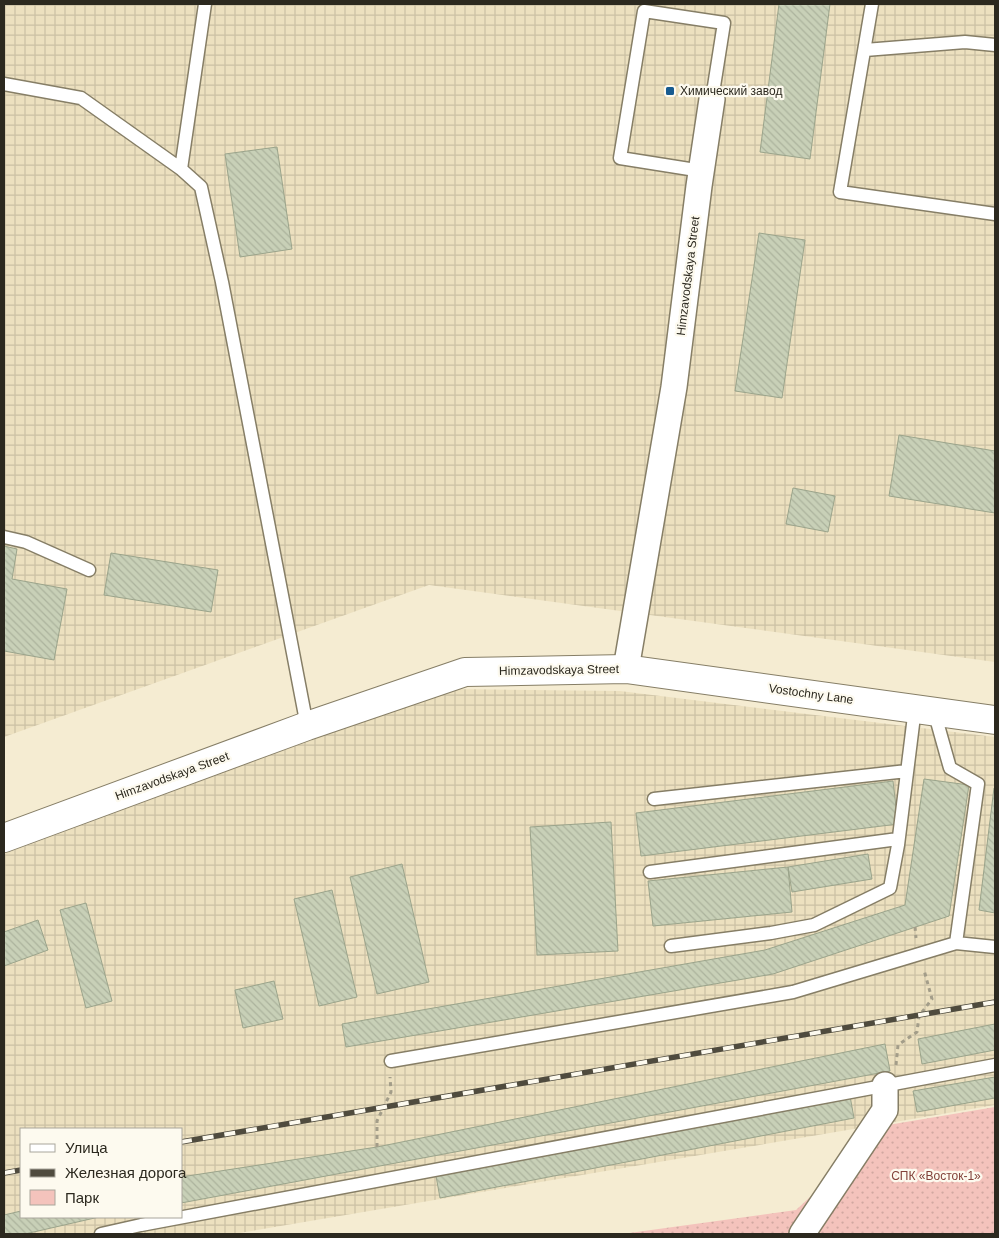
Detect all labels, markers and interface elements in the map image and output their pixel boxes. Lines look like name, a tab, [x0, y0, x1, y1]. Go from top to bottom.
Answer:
place label: Химический завод	[680, 84, 782, 98]
marker: Химический завод	[664, 85, 676, 97]
street label: Himzavodskaya Street	[674, 215, 702, 336]
street label: Himzavodskaya Street	[499, 662, 620, 678]
street label: Vostochny Lane	[768, 681, 855, 707]
street label: Himzavodskaya Street	[113, 749, 231, 803]
legend	[20, 1128, 182, 1218]
text: Улица	[65, 1139, 108, 1156]
text: Железная дорога	[65, 1164, 187, 1181]
park label: СПК «Восток-1»	[891, 1169, 981, 1183]
text: Парк	[65, 1189, 99, 1206]

